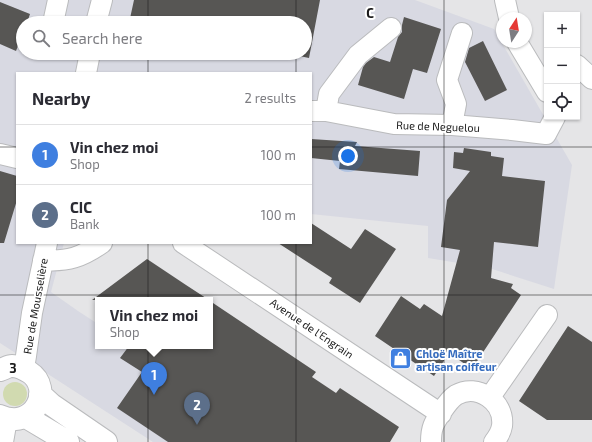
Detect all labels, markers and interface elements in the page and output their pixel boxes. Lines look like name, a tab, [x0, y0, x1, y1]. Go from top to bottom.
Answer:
text: C	[366, 5, 374, 21]
north arrow	[496, 12, 532, 48]
map controls	[544, 12, 580, 120]
button: +	[544, 12, 580, 48]
search box	[16, 16, 312, 60]
icon: search	[30, 27, 52, 49]
text: Search here	[62, 29, 143, 47]
button: −	[544, 48, 580, 84]
button: locate	[544, 84, 580, 120]
text: Nearby	[32, 88, 90, 108]
text: 2 results	[244, 90, 296, 106]
street label: Rue de Neguelou	[396, 118, 480, 134]
text: Vin chez moi	[70, 138, 158, 156]
your location	[338, 146, 358, 166]
text: 1	[42, 147, 48, 163]
text: 100 m	[261, 147, 296, 163]
text: Shop	[70, 156, 100, 172]
text: CIC	[70, 198, 92, 216]
text: 2	[41, 207, 49, 223]
text: 100 m	[261, 207, 296, 223]
text: Bank	[70, 216, 99, 232]
street label: Rue de Mousselière	[20, 257, 50, 355]
street label: Avenue de l'Engrain	[268, 295, 356, 361]
popup	[95, 297, 213, 349]
text: Vin chez moi	[110, 306, 198, 324]
text: Shop	[110, 324, 140, 340]
shop icon: Chloë Maître artisan coiffeur	[388, 346, 414, 372]
place label: Chloë Maître artisan coiffeur	[416, 347, 497, 373]
text: 3	[9, 360, 17, 376]
pin: 1	[141, 362, 167, 395]
pin: 2	[184, 392, 210, 425]

